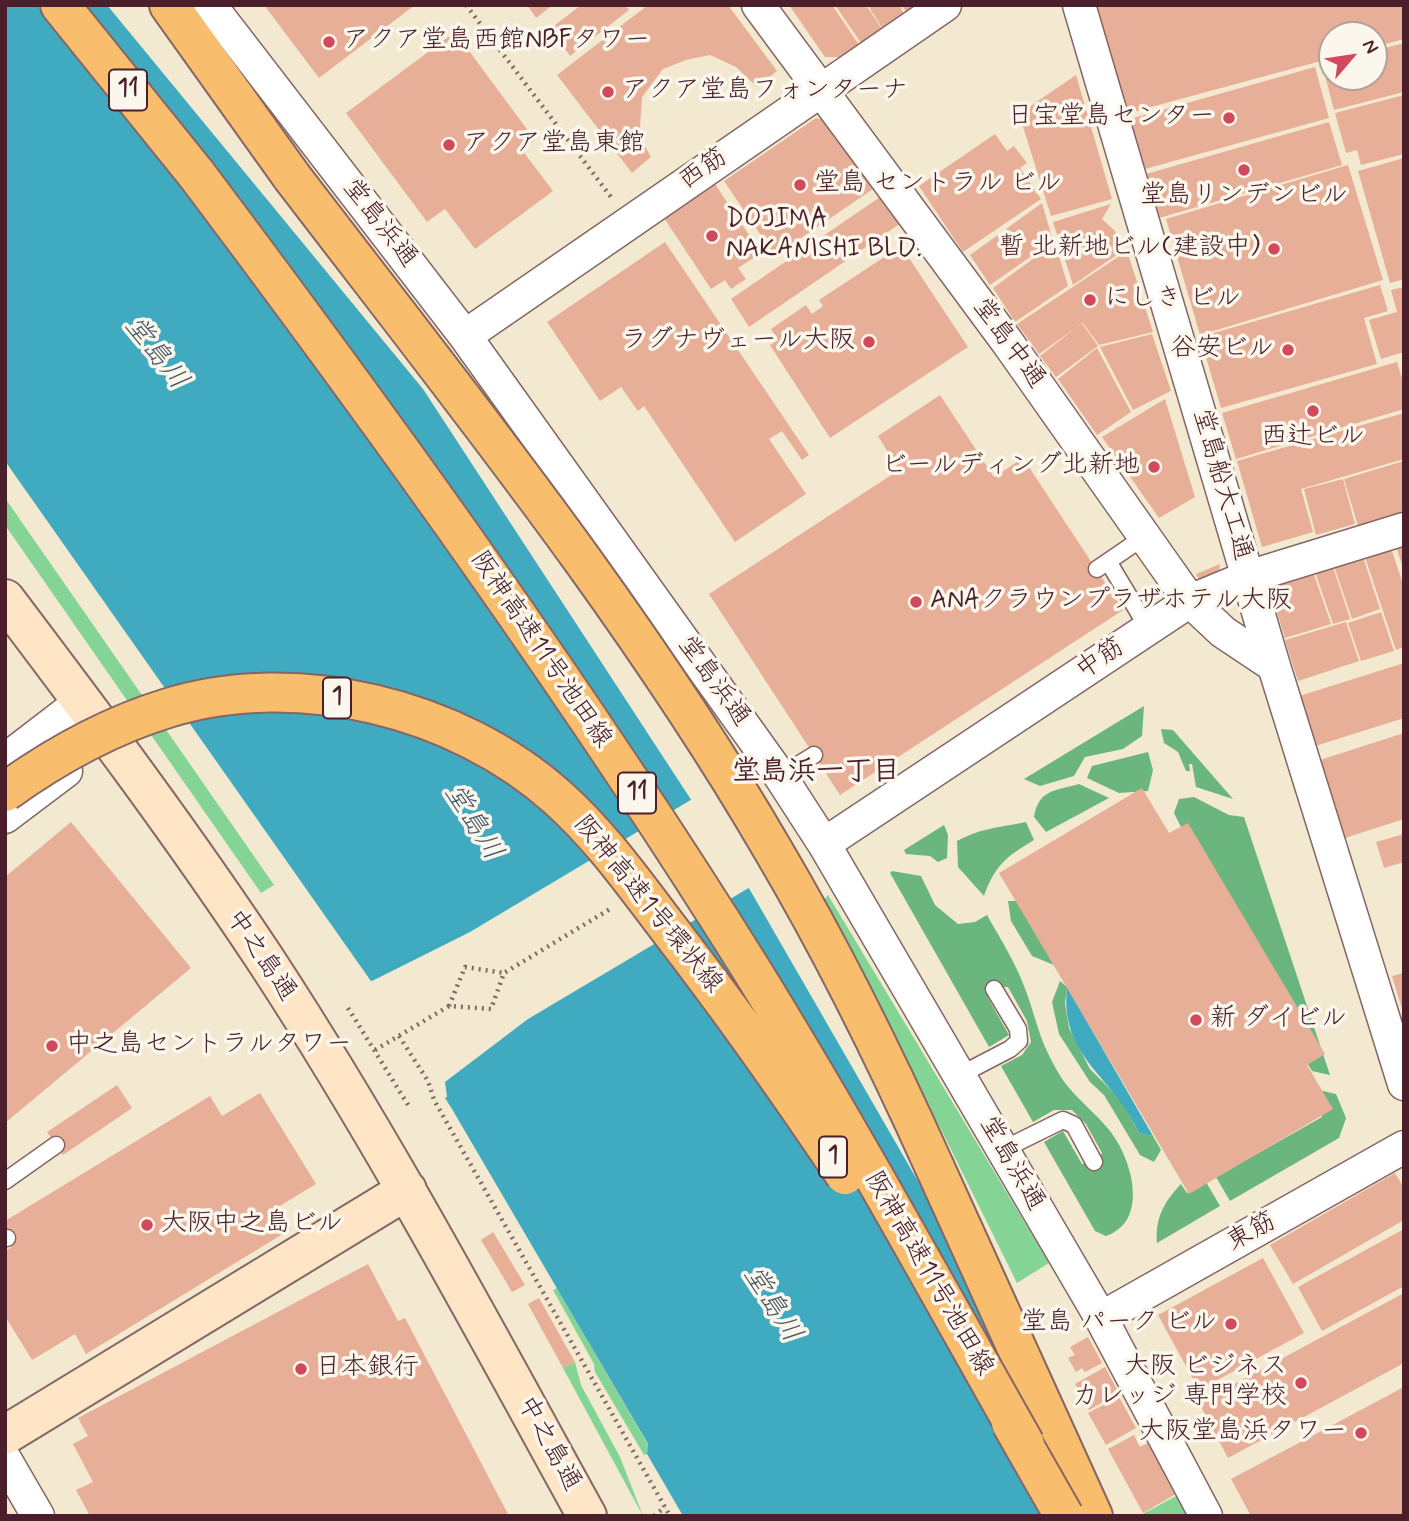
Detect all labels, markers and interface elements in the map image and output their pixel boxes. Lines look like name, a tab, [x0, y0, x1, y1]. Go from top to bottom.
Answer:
north arrow	[1318, 21, 1388, 91]
place label: アクア堂島西館NBFタワー	[343, 26, 651, 58]
marker: アクア堂島西館NBFタワー	[321, 34, 337, 50]
text: N	[1356, 35, 1384, 58]
road number: 11	[109, 70, 147, 110]
place label: アクア堂島フォンターナ	[622, 76, 908, 108]
marker: アクア堂島フォンターナ	[600, 84, 616, 100]
place label: 日宝堂島センター	[1007, 102, 1215, 134]
marker: 日宝堂島センター	[1221, 110, 1237, 126]
place label: アクア堂島東館	[463, 129, 645, 161]
marker: アクア堂島東館	[441, 137, 457, 153]
street label: 西筋	[674, 142, 734, 198]
marker: 堂島リンデンビル	[1236, 162, 1252, 178]
place label: 堂島 セントラル ビル	[814, 169, 1062, 201]
street label: 堂島浜通	[335, 173, 423, 275]
marker: 堂島 セントラル ビル	[792, 177, 808, 193]
place label: 堂島リンデンビル	[1140, 181, 1348, 213]
place label: DOJIMA NAKANISHI BLD.	[726, 205, 922, 266]
marker: DOJIMA NAKANISHI BLD.	[704, 228, 720, 244]
place label: 暫 北新地ビル(建設中)	[999, 233, 1260, 265]
marker: 暫 北新地ビル(建設中)	[1266, 241, 1282, 257]
place label: にしき ビル	[1104, 284, 1241, 316]
marker: にしき ビル	[1082, 292, 1098, 308]
street label: 堂島中通	[965, 293, 1051, 395]
water label: 堂島川	[116, 311, 194, 397]
place label: ラグナヴェール大阪	[621, 326, 855, 358]
marker: ラグナヴェール大阪	[861, 334, 877, 350]
place label: 谷安ビル	[1170, 334, 1274, 366]
marker: 谷安ビル	[1280, 342, 1296, 358]
marker: 西辻ビル	[1305, 403, 1321, 419]
street label: 堂島船大工通	[1185, 406, 1257, 564]
place label: 西辻ビル	[1261, 422, 1365, 454]
place label: ビールディング北新地	[881, 451, 1140, 483]
marker: ビールディング北新地	[1146, 459, 1162, 475]
street label: 阪神高速11号池田線	[463, 546, 617, 754]
place label: ANAクラウンプラザホテル大阪	[930, 586, 1292, 618]
marker: ANAクラウンプラザホテル大阪	[908, 594, 924, 610]
street label: 堂島浜通	[670, 631, 756, 733]
street label: 中筋	[1071, 633, 1131, 687]
road number: 1	[323, 678, 351, 718]
district label: 堂島浜一丁目	[732, 756, 900, 790]
road number: 11	[618, 772, 656, 814]
water label: 堂島川	[435, 778, 509, 868]
street label: 阪神高速1号環状線	[566, 810, 728, 1000]
street label: 中之島通	[218, 904, 302, 1008]
place label: 新 ダイビル	[1210, 1004, 1347, 1036]
marker: 新 ダイビル	[1188, 1012, 1204, 1028]
place label: 中之島セントラルタワー	[66, 1030, 352, 1062]
marker: 中之島セントラルタワー	[44, 1038, 60, 1054]
street label: 堂島浜通	[971, 1111, 1051, 1217]
road number: 1	[819, 1136, 847, 1177]
street label: 阪神高速11号池田線	[857, 1166, 999, 1382]
street label: 東筋	[1222, 1207, 1282, 1259]
place label: 大阪中之島ビル	[161, 1209, 343, 1241]
marker: 大阪中之島ビル	[139, 1217, 155, 1233]
water label: 堂島川	[734, 1260, 808, 1350]
place label: 堂島 パーク ビル	[1021, 1308, 1217, 1340]
marker: 堂島 パーク ビル	[1223, 1316, 1239, 1332]
place label: 大阪 ビジネス カレッジ 専門学校	[1072, 1352, 1287, 1414]
place label: 日本銀行	[315, 1353, 419, 1385]
marker: 日本銀行	[293, 1361, 309, 1377]
marker: 大阪 ビジネス カレッジ 専門学校	[1293, 1375, 1309, 1391]
street label: 中之島通	[509, 1391, 587, 1497]
place label: 大阪堂島浜タワー	[1139, 1417, 1347, 1449]
marker: 大阪堂島浜タワー	[1353, 1425, 1369, 1441]

